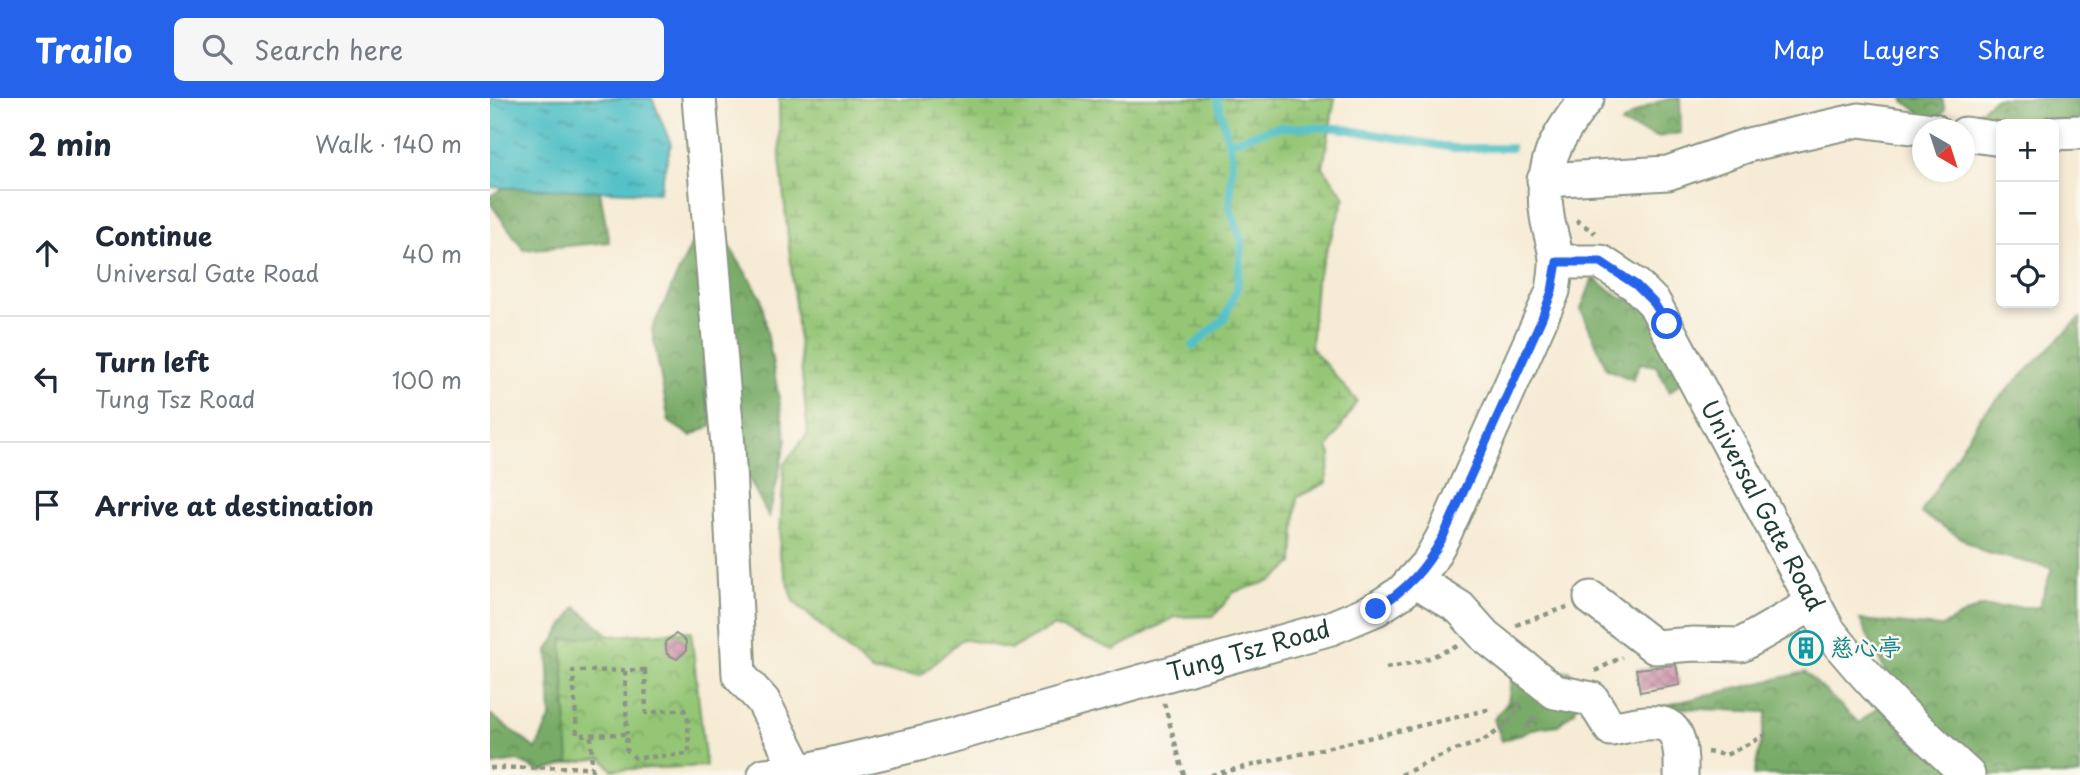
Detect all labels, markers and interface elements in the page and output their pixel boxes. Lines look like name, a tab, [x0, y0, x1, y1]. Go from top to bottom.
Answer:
search box	[174, 18, 664, 81]
text: Trailo	[35, 24, 132, 74]
icon: search	[198, 30, 236, 68]
text: Search here	[254, 30, 403, 69]
text: Map	[1773, 31, 1824, 67]
text: Layers	[1862, 31, 1939, 67]
text: Share	[1977, 31, 2045, 67]
north arrow	[1912, 119, 1975, 182]
map controls	[1996, 119, 2059, 308]
button: +	[1996, 119, 2059, 182]
text: 2 min	[28, 121, 112, 166]
text: Walk · 140 m	[315, 126, 462, 161]
button: −	[1996, 182, 2059, 245]
text: Continue	[95, 216, 212, 255]
icon: ahead	[28, 234, 66, 272]
text: 40 m	[402, 236, 462, 271]
button: locate	[1996, 245, 2059, 308]
text: Universal Gate Road	[95, 255, 319, 290]
route start	[1651, 308, 1682, 339]
text: Turn left	[95, 342, 210, 381]
icon: left	[28, 360, 66, 398]
text: 100 m	[392, 362, 462, 397]
text: Tung Tsz Road	[95, 381, 256, 416]
street label: Universal Gate Road	[1693, 393, 1835, 617]
icon: arrive	[28, 486, 66, 524]
text: Arrive at destination	[95, 486, 374, 525]
route end	[1360, 593, 1391, 624]
street label: Tung Tsz Road	[1163, 609, 1334, 689]
place label: 慈心亭	[1830, 628, 1902, 664]
building icon: 慈心亭	[1787, 629, 1825, 667]

